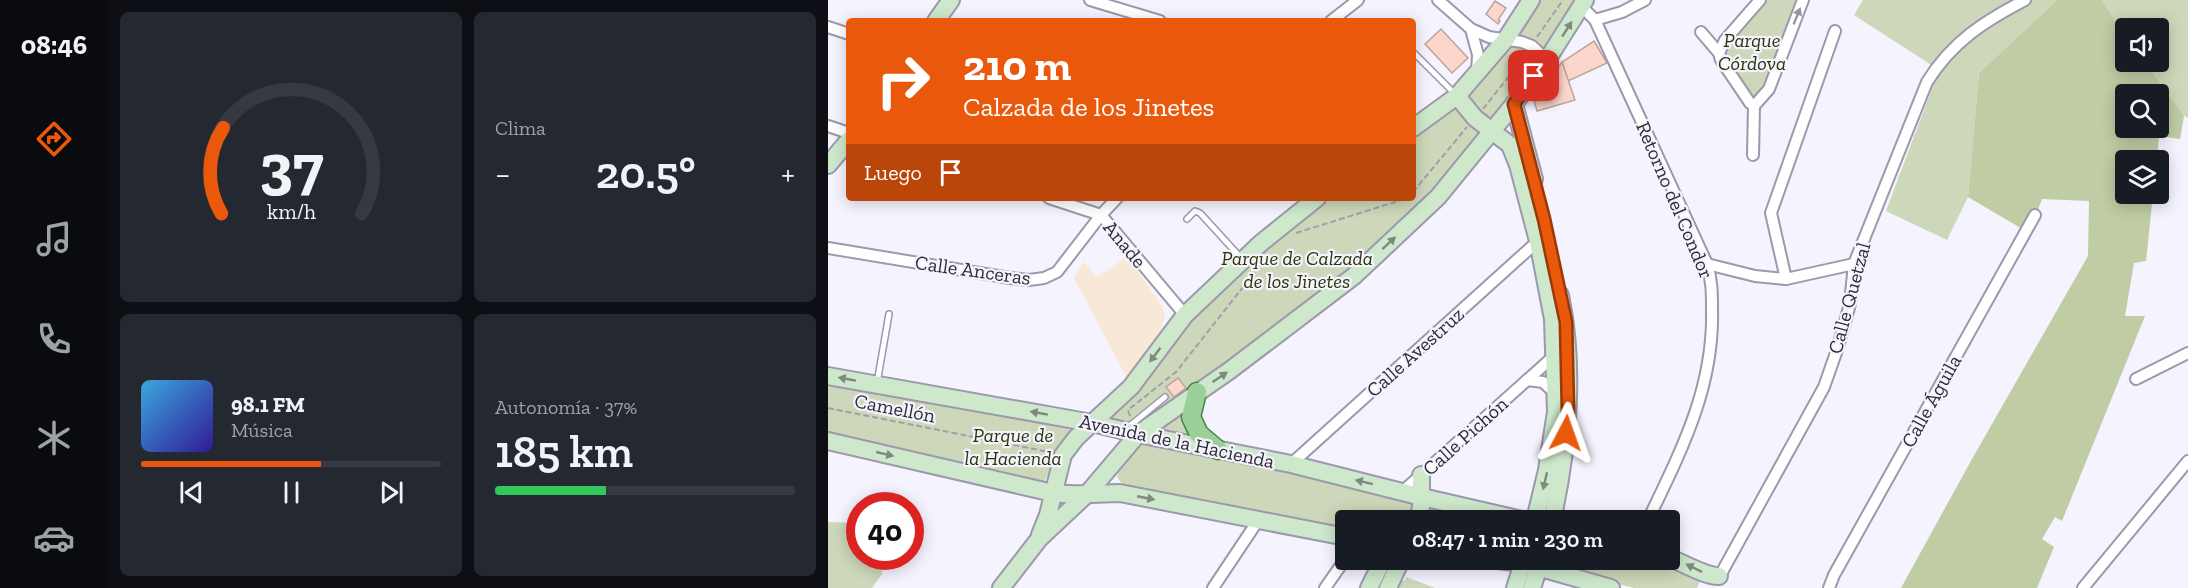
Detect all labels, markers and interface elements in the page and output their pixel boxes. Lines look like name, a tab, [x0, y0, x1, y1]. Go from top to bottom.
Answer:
one-way arrow	[1792, 7, 1802, 25]
map controls	[2115, 18, 2169, 204]
button: sound	[2115, 18, 2169, 72]
one-way arrow	[1561, 21, 1572, 37]
park label: Parque Córdova	[1718, 28, 1786, 75]
text: 08:46	[21, 29, 87, 61]
text: 210 m	[963, 40, 1071, 91]
icon: right	[864, 42, 942, 120]
pin	[1508, 50, 1559, 101]
icon: arrive	[1517, 59, 1550, 92]
button: search	[2115, 84, 2169, 138]
text: Calzada de los Jinetes	[963, 91, 1214, 123]
text: Clima	[495, 116, 546, 140]
icon: directions	[33, 118, 75, 160]
street label: Retorno del Condor	[1631, 118, 1719, 282]
text: 37	[259, 129, 323, 204]
text: 20.5°	[596, 146, 696, 200]
button: layers	[2115, 150, 2169, 204]
text: −	[495, 154, 510, 193]
text: +	[781, 154, 795, 193]
icon: arrive	[934, 156, 967, 189]
text: Luego	[864, 159, 922, 186]
text: km/h	[267, 199, 315, 224]
street label: Anade	[1098, 215, 1152, 273]
icon: music	[33, 218, 75, 260]
one-way arrow	[1381, 237, 1396, 250]
street label: Calle Quetzal	[1823, 240, 1875, 356]
park label: Parque de Calzada de los Jinetes	[1221, 246, 1373, 293]
street label: Calle Anceras	[914, 250, 1032, 290]
street label: Calle Avestruz	[1361, 302, 1469, 402]
icon: phone	[33, 318, 75, 360]
one-way arrow	[1149, 347, 1161, 363]
street label: Calle Águila	[1896, 350, 1966, 451]
one-way arrow	[1211, 371, 1227, 383]
one-way arrow	[838, 375, 857, 384]
street label: Camellón	[853, 388, 938, 428]
text: 98.1 FM	[231, 391, 305, 418]
street label: Calle Pichón	[1417, 391, 1513, 481]
text: Autonomía · 37%	[495, 395, 637, 419]
position arrow	[1534, 401, 1598, 465]
one-way arrow	[1030, 409, 1049, 418]
street label: Avenida de la Hacienda	[1077, 409, 1277, 473]
icon: climate	[33, 417, 75, 459]
text: Música	[231, 418, 293, 442]
park label: Parque de la Hacienda	[965, 423, 1062, 470]
text: 185 km	[495, 425, 633, 479]
one-way arrow	[876, 450, 894, 460]
one-way arrow	[1539, 471, 1549, 490]
icon: previous	[175, 476, 208, 509]
icon: pause	[275, 476, 308, 509]
icon: next	[375, 476, 408, 509]
one-way arrow	[1354, 477, 1373, 487]
speed limit sign: 40	[846, 492, 924, 570]
one-way arrow	[1137, 494, 1156, 503]
icon: car	[33, 517, 75, 559]
text: 08:47 · 1 min · 230 m	[1412, 526, 1603, 553]
one-way arrow	[1686, 564, 1703, 573]

